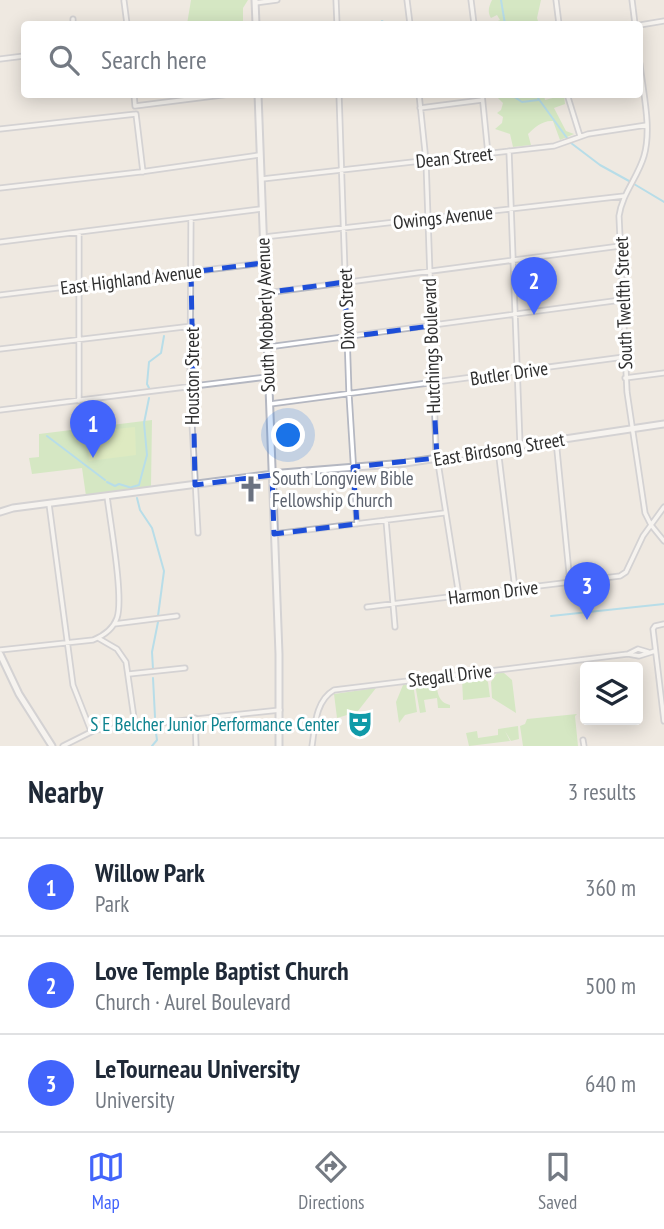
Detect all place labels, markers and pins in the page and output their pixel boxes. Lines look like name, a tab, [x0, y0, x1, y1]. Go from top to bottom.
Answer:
pin: 2	[511, 257, 557, 315]
pin: 1	[70, 400, 116, 458]
place label: South Longview Bible Fellowship Church	[272, 466, 414, 512]
church icon: South Longview Bible Fellowship Church	[236, 474, 266, 504]
pin: 3	[564, 562, 610, 620]
theatre icon: S E Belcher Junior Performance Center	[345, 709, 375, 739]
place label: S E Belcher Junior Performance Center	[90, 712, 340, 736]

